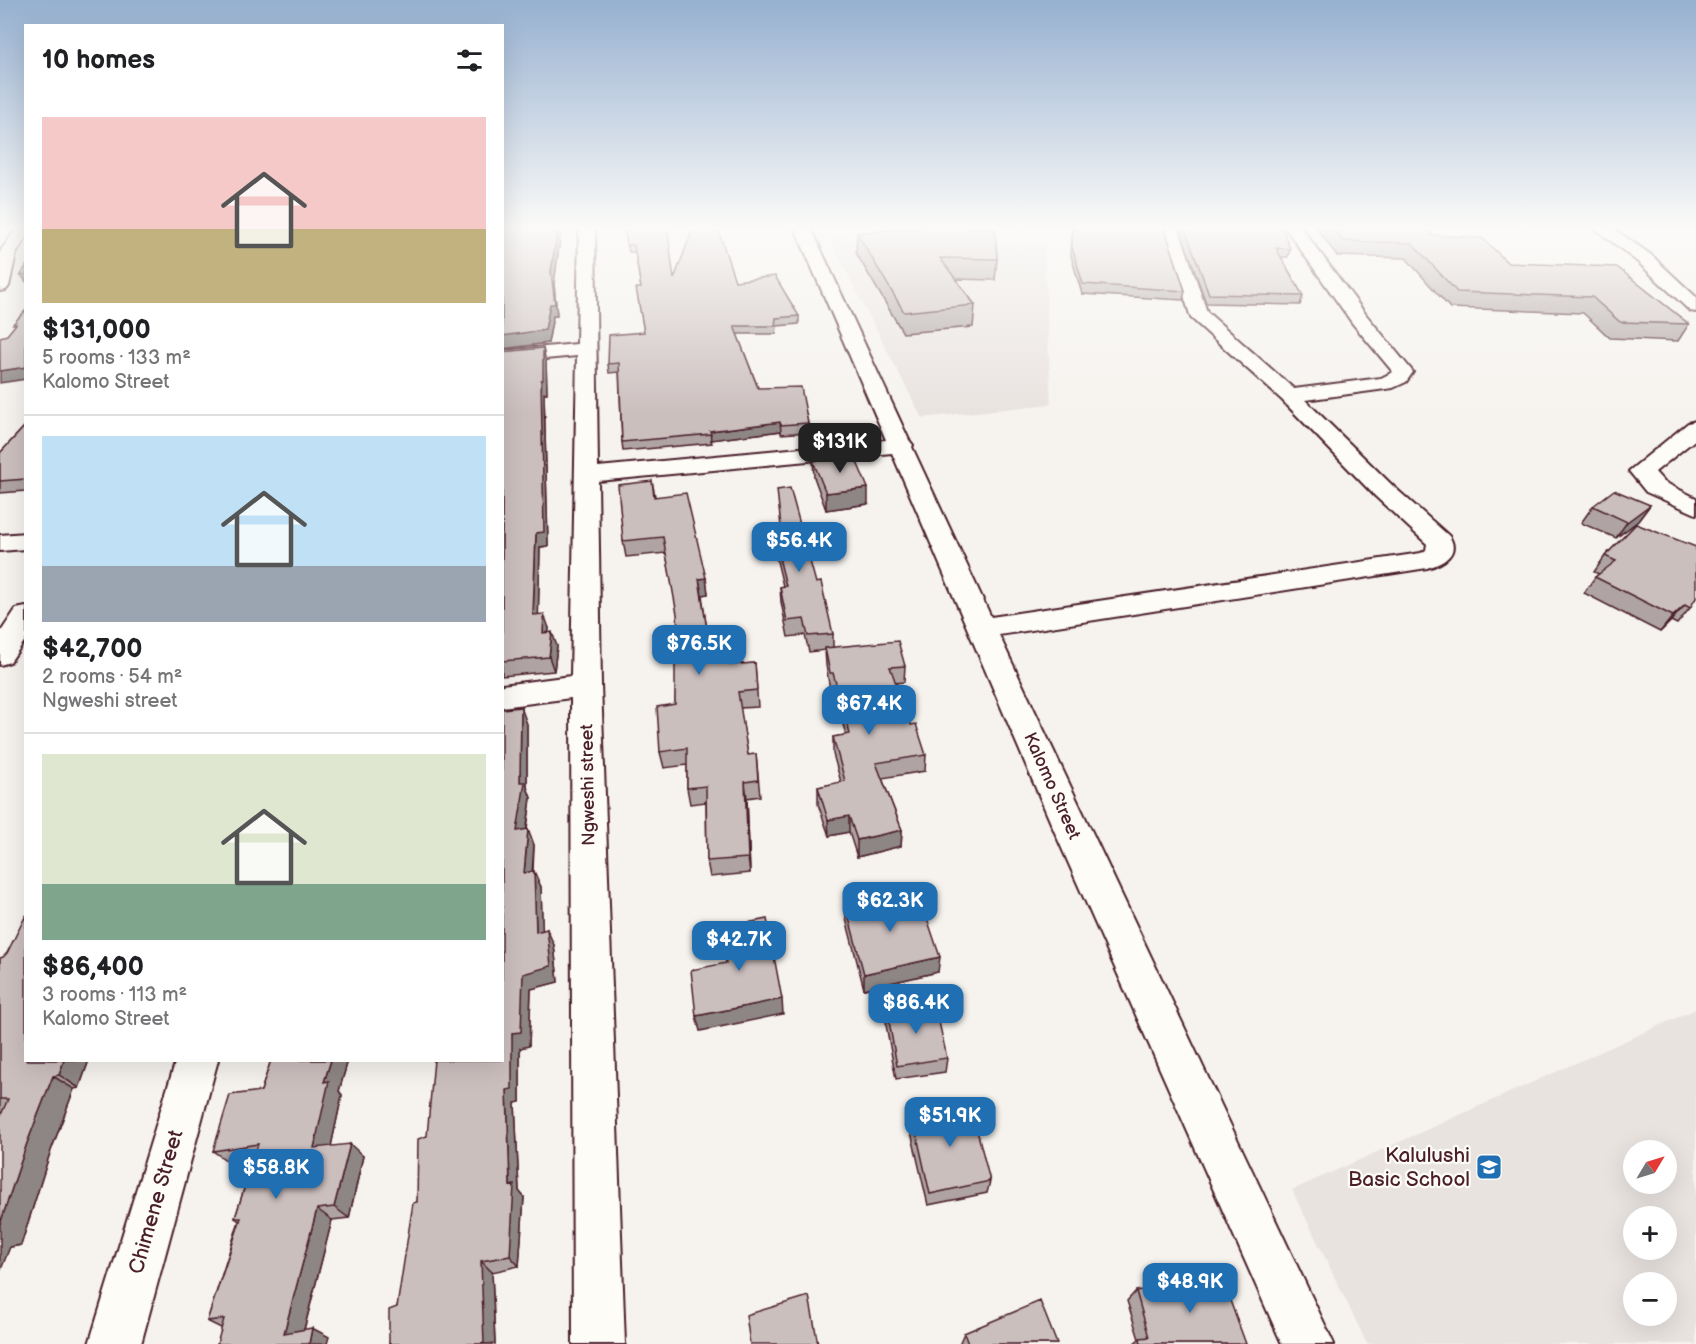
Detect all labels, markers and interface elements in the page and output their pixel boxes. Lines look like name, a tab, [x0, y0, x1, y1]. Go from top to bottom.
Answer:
icon: filters	[453, 44, 486, 77]
text: 10 homes	[42, 45, 155, 76]
icon: home	[210, 156, 318, 264]
text: $131,000	[42, 315, 151, 346]
text: 5 rooms · 133 m²	[42, 346, 191, 370]
text: Kalomo Street	[42, 370, 170, 394]
pin: $131K	[798, 423, 882, 474]
text: $131K	[812, 430, 868, 454]
icon: home	[210, 475, 318, 583]
pin: $56.4K	[750, 522, 848, 573]
text: $56.4K	[766, 529, 832, 553]
pin: $76.5K	[650, 625, 748, 676]
text: $76.5K	[666, 632, 732, 656]
text: $42,700	[42, 634, 143, 665]
text: 2 rooms · 54 m²	[42, 665, 182, 689]
pin: $67.4K	[820, 685, 918, 736]
text: Ngweshi street	[42, 689, 177, 713]
text: $67.4K	[836, 692, 902, 716]
street label: Ngweshi street	[576, 723, 600, 846]
street label: Kalomo Street	[1019, 729, 1085, 843]
icon: home	[210, 793, 318, 901]
pin: $62.3K	[841, 882, 939, 933]
text: $62.3K	[857, 889, 923, 913]
pin: $42.7K	[690, 921, 788, 972]
text: $42.7K	[706, 928, 772, 952]
text: $86,400	[42, 952, 144, 983]
text: 3 rooms · 113 m²	[42, 983, 187, 1007]
pin: $86.4K	[867, 984, 965, 1035]
text: $86.4K	[882, 991, 950, 1015]
text: Kalomo Street	[42, 1007, 170, 1031]
pin: $51.9K	[901, 1097, 999, 1148]
text: $51.9K	[919, 1104, 981, 1128]
street label: Chimene Street	[124, 1127, 189, 1277]
north arrow	[1623, 1140, 1677, 1194]
map controls	[1623, 1140, 1677, 1326]
place label: Kalulushi Basic School	[1348, 1143, 1470, 1192]
pin: $58.8K	[227, 1149, 325, 1200]
school or university icon: Kalulushi Basic School	[1474, 1152, 1504, 1182]
text: $58.8K	[243, 1156, 309, 1180]
button: +	[1623, 1206, 1677, 1260]
pin: $48.9K	[1141, 1263, 1239, 1314]
text: $48.9K	[1157, 1270, 1223, 1294]
button: −	[1623, 1272, 1677, 1326]

